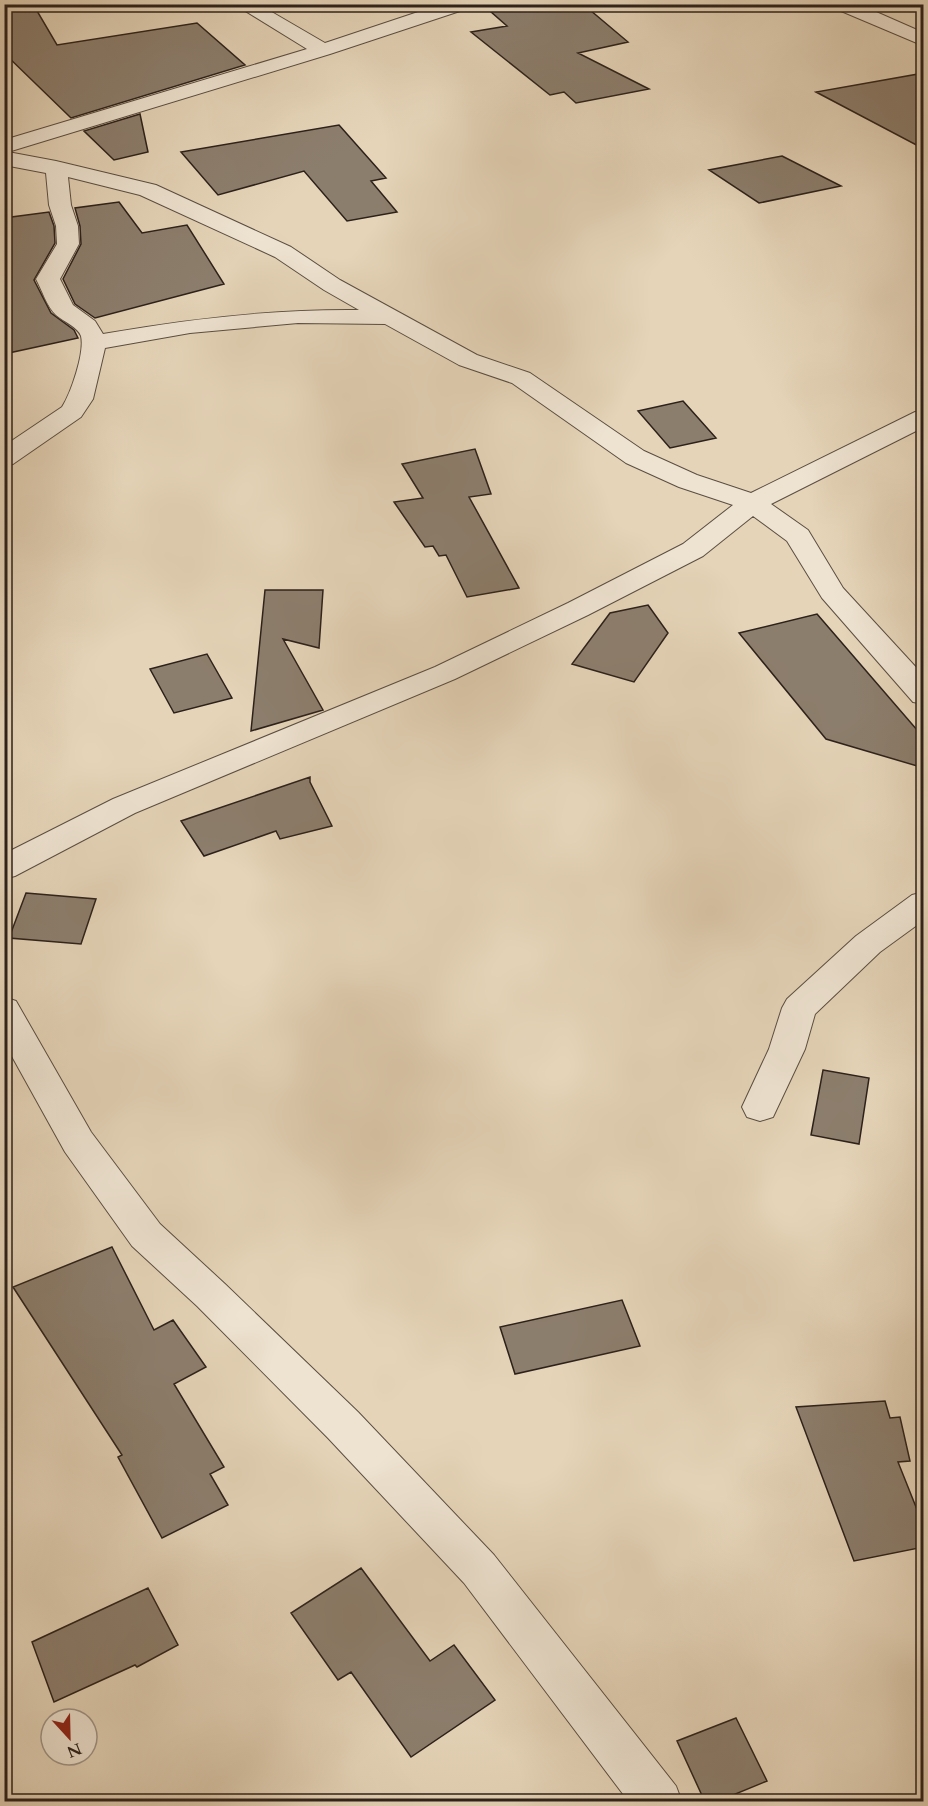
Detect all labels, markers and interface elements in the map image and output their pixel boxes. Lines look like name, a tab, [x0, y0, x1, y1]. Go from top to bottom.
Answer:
north arrow	[39, 1707, 99, 1767]
text: N	[64, 1737, 85, 1763]

